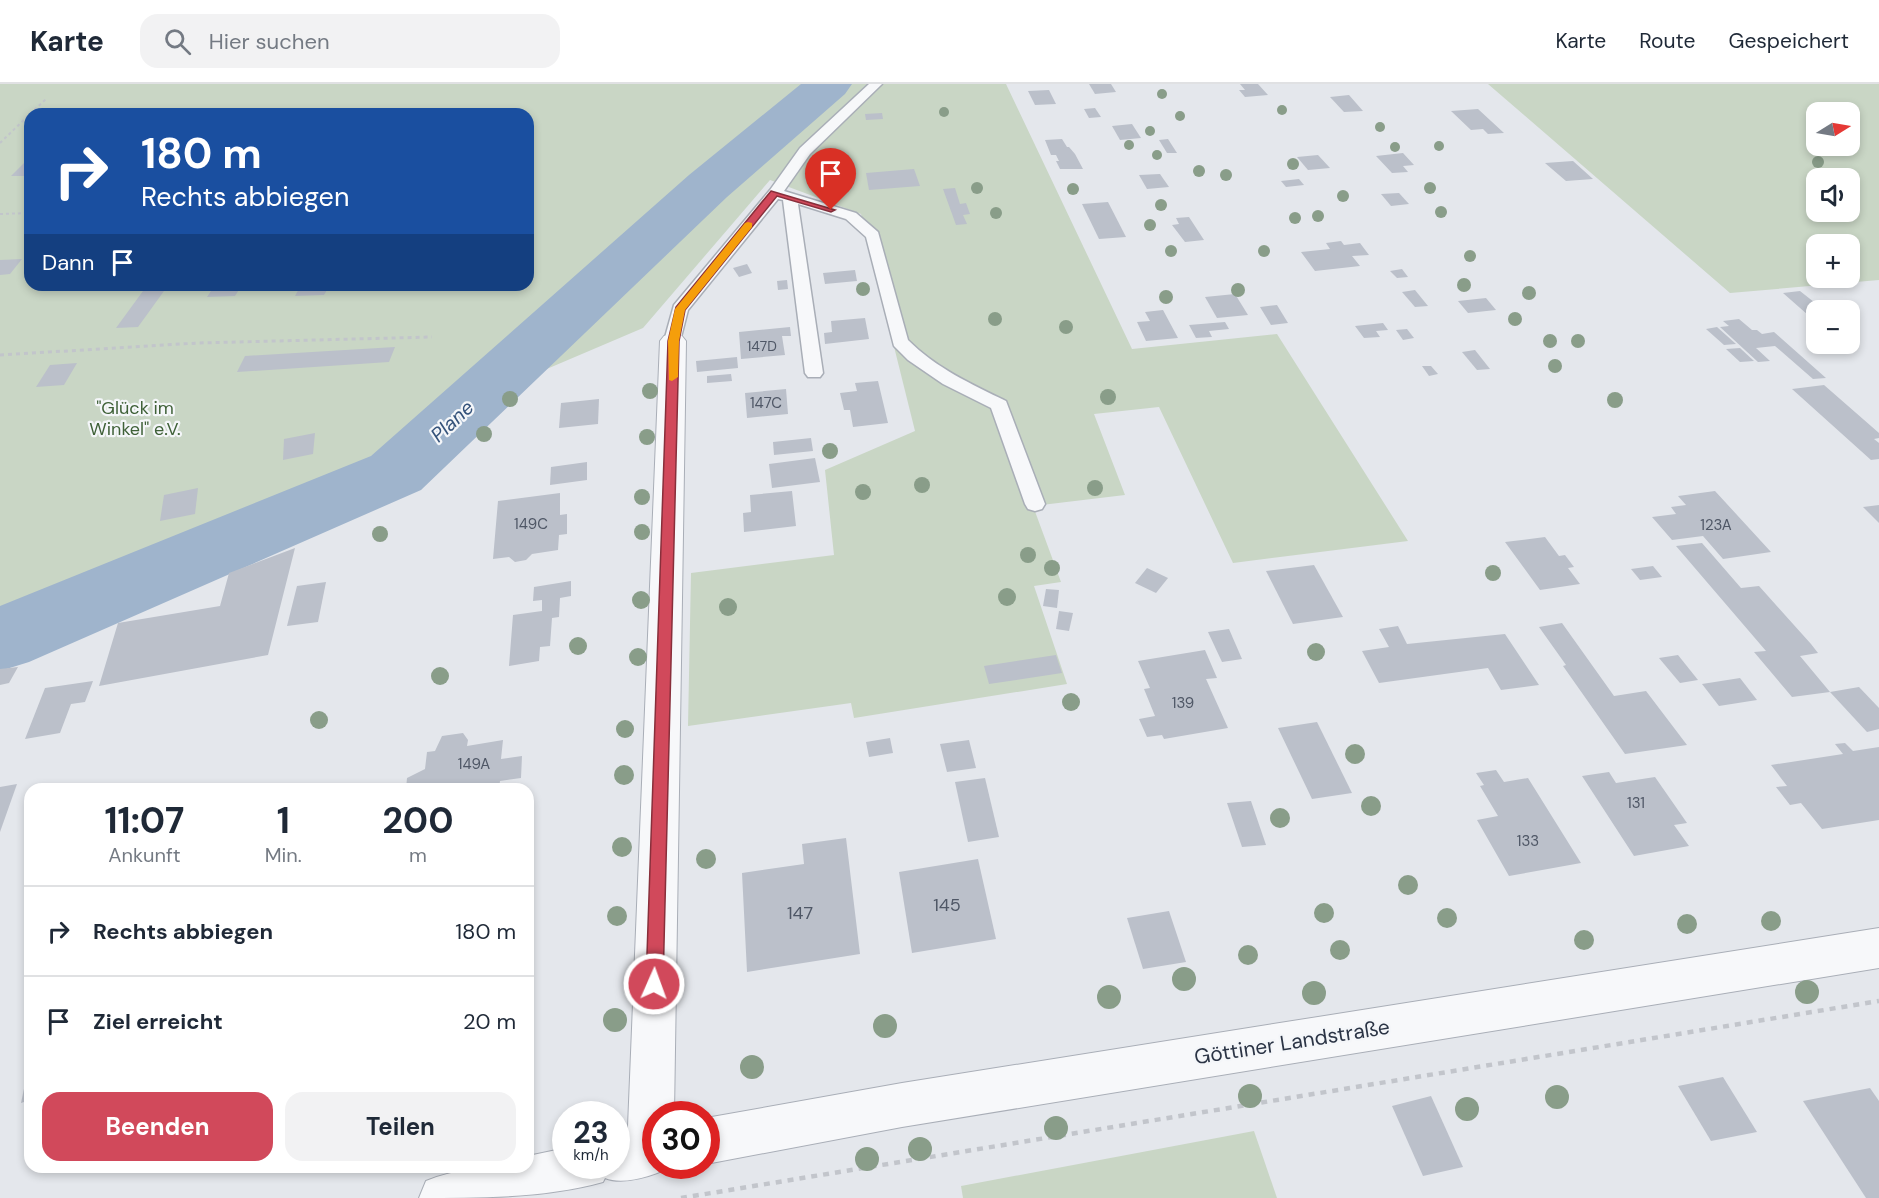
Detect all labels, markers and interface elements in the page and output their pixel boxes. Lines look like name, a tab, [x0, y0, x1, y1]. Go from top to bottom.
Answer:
search box	[140, 14, 560, 68]
text: Karte	[30, 23, 104, 60]
icon: search	[161, 25, 194, 58]
text: Hier suchen	[209, 27, 330, 56]
text: Karte	[1555, 27, 1606, 55]
text: Route	[1639, 27, 1695, 55]
text: Gespeichert	[1728, 27, 1849, 55]
north arrow	[1806, 102, 1860, 156]
map controls	[1806, 102, 1860, 354]
text: 180 m	[141, 126, 262, 181]
icon: right	[42, 132, 120, 210]
pin	[805, 148, 856, 210]
icon: arrive	[814, 157, 847, 190]
button: sound	[1806, 168, 1860, 222]
text: Rechts abbiegen	[141, 179, 349, 214]
button: +	[1806, 234, 1860, 288]
icon: arrive	[106, 246, 139, 279]
text: Dann	[42, 248, 94, 277]
button: −	[1806, 300, 1860, 354]
house number: 147D	[747, 337, 777, 355]
house number: 147C	[750, 393, 782, 413]
water label: Plane	[425, 394, 479, 448]
park label: "Glück im Winkel" e.V.	[89, 396, 181, 441]
house number: 149C	[514, 514, 548, 534]
house number: 123A	[1700, 515, 1732, 535]
house number: 139	[1172, 693, 1194, 713]
house number: 149A	[458, 754, 490, 774]
house number: 131	[1627, 793, 1645, 813]
text: 11:07	[104, 797, 184, 844]
text: 1	[277, 797, 290, 844]
text: 200	[382, 797, 454, 844]
house number: 133	[1517, 831, 1539, 851]
text: Ankunft	[108, 842, 181, 868]
text: Min.	[265, 842, 302, 868]
text: m	[409, 842, 427, 868]
house number: 145	[933, 893, 961, 917]
house number: 147	[787, 901, 813, 925]
icon: right	[42, 915, 75, 948]
text: Rechts abbiegen	[93, 917, 273, 946]
text: 180 m	[455, 917, 516, 946]
position arrow	[622, 952, 686, 1016]
icon: arrive	[42, 1005, 75, 1038]
text: Ziel erreicht	[93, 1007, 223, 1036]
text: 20 m	[463, 1007, 516, 1036]
street label: Göttiner Landstraße	[1192, 1013, 1392, 1071]
button: Beenden	[42, 1092, 273, 1161]
button: Teilen	[285, 1092, 516, 1161]
speed limit sign: 30	[642, 1101, 720, 1179]
text: 23	[573, 1113, 609, 1152]
text: km/h	[573, 1145, 609, 1165]

